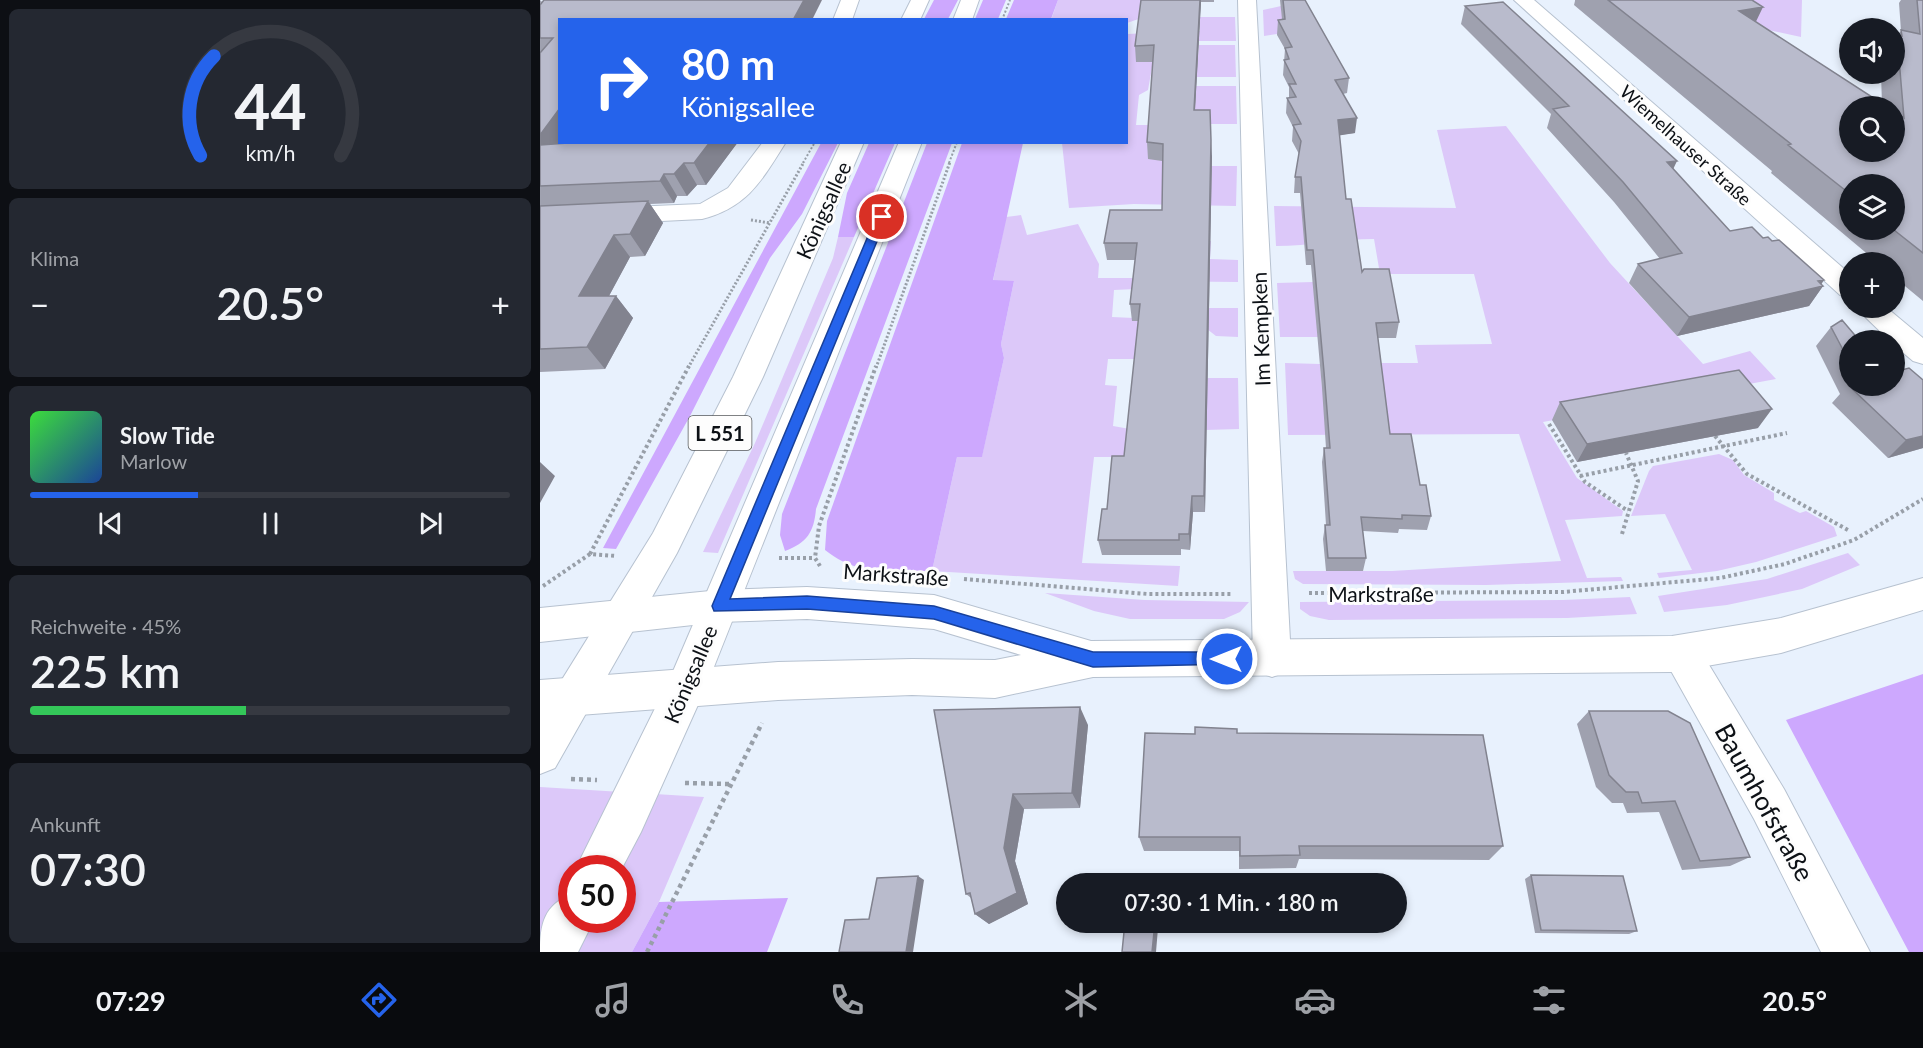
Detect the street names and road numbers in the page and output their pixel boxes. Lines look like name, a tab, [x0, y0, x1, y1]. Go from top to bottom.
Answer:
street label: Wiemelhauser Straße	[1616, 80, 1756, 210]
street label: Königsallee	[790, 157, 856, 263]
street label: Im Kempken	[1246, 271, 1274, 387]
road number: L 551	[688, 416, 752, 450]
street label: Markstraße	[842, 558, 950, 590]
street label: Markstraße	[1328, 581, 1434, 606]
street label: Königsallee	[658, 621, 722, 727]
street label: Baumhofstraße	[1709, 718, 1821, 886]

